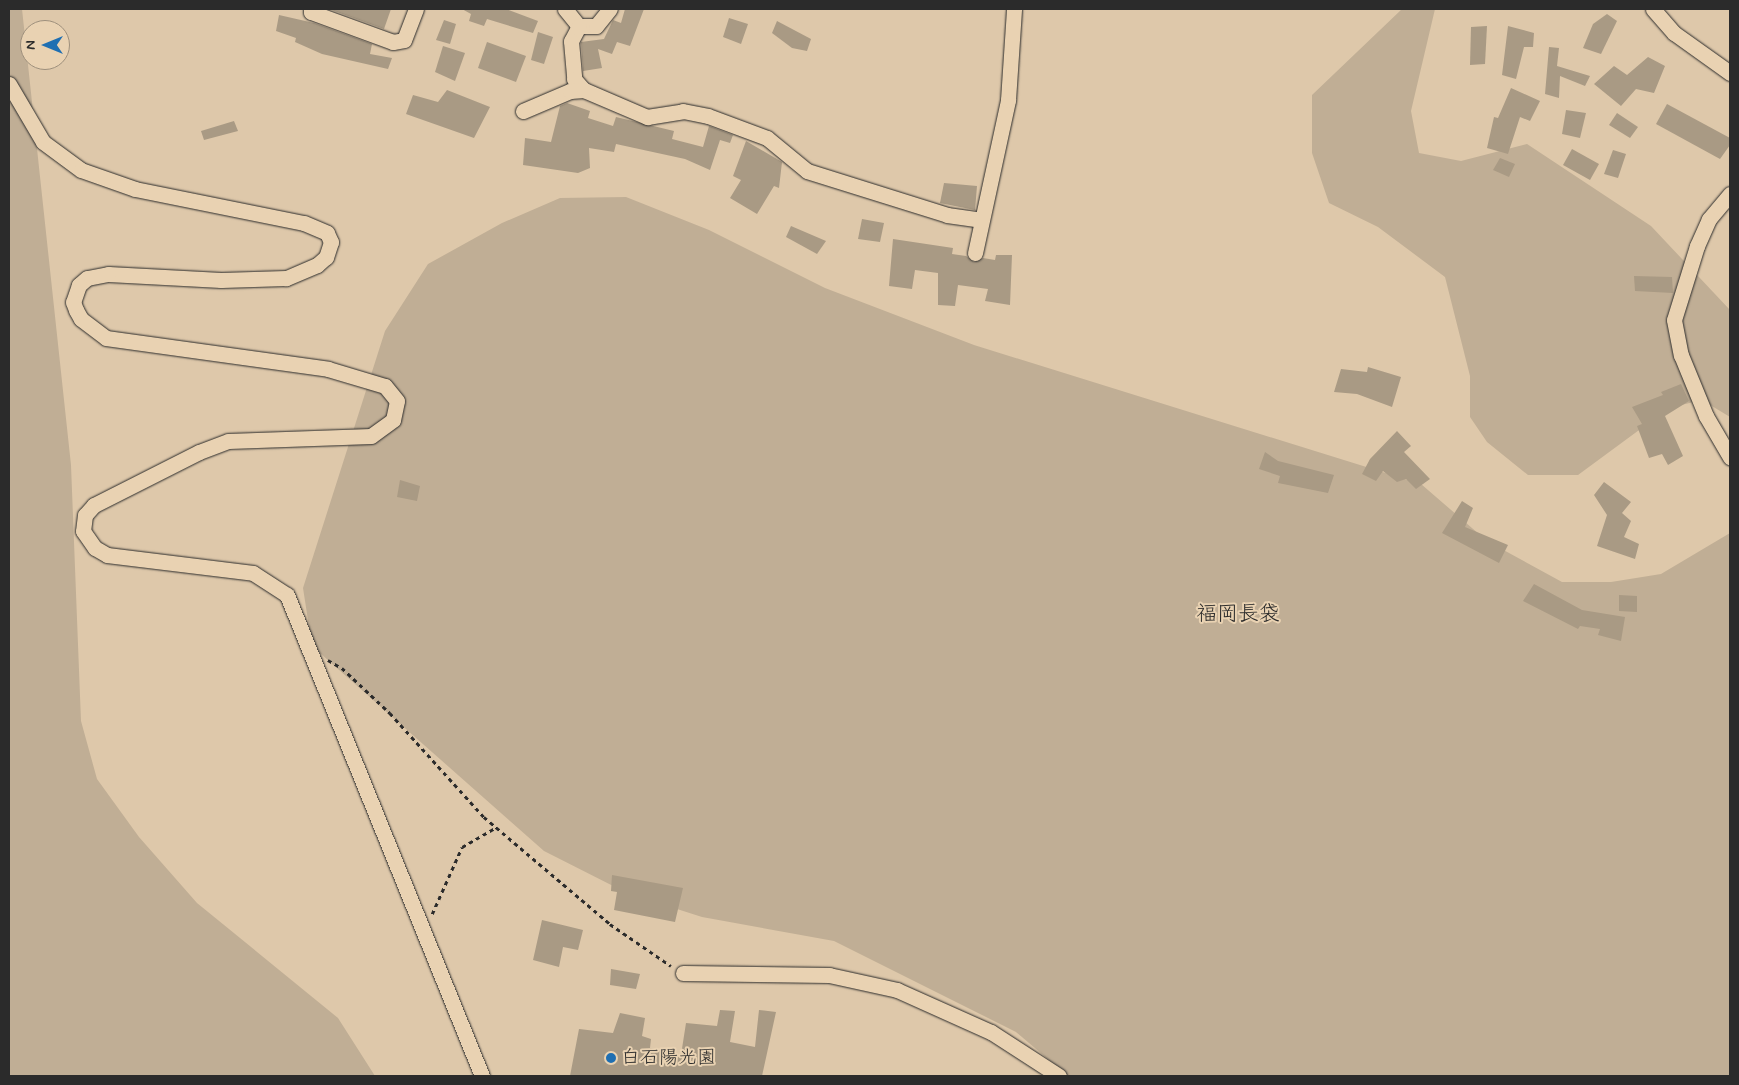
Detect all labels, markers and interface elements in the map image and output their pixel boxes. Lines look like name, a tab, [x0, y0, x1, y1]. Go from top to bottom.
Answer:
north arrow	[20, 20, 70, 70]
text: N	[22, 40, 40, 50]
district label: 福岡長袋	[1196, 601, 1280, 627]
place label: 白石陽光園	[621, 1047, 716, 1069]
marker: 白石陽光園	[605, 1052, 617, 1064]

